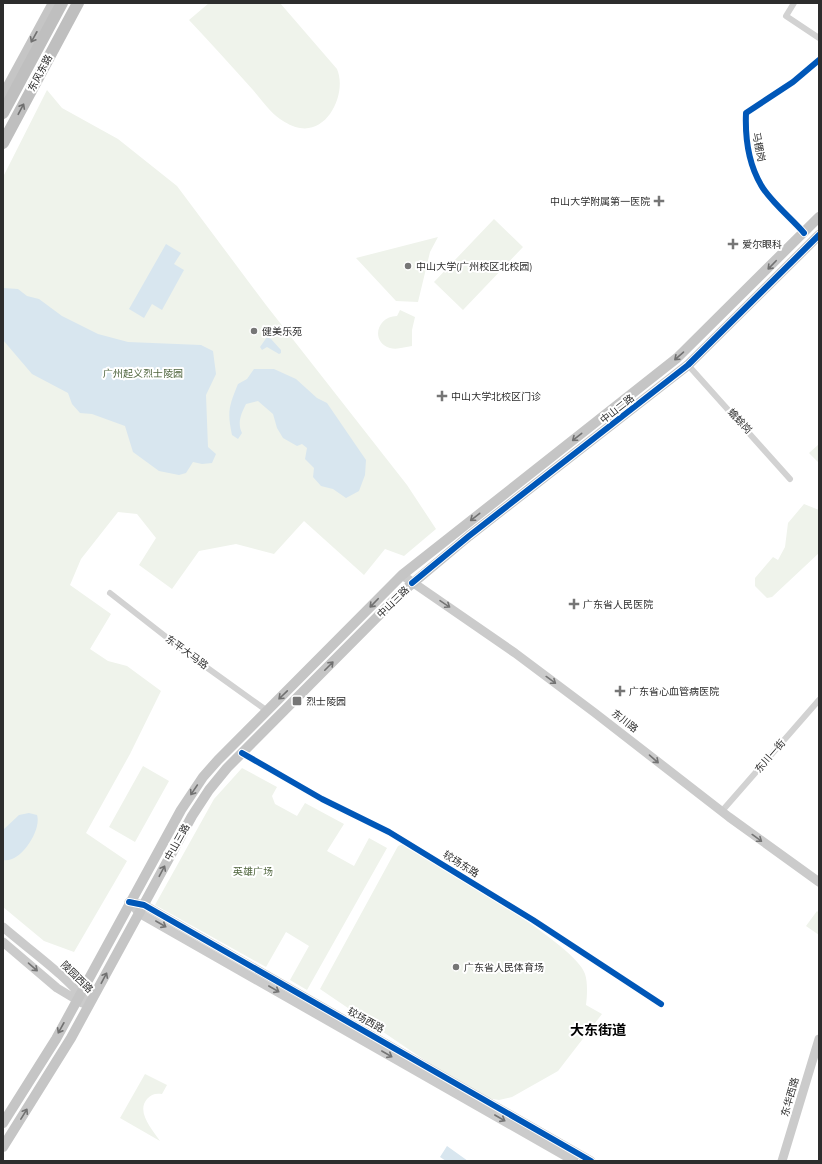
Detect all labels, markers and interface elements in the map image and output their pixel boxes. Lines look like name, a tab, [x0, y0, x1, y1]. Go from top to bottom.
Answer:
one-way arrow	[29, 31, 37, 43]
street label: 东风东路	[25, 52, 55, 94]
one-way arrow	[18, 103, 25, 115]
street label: 马棚岗	[750, 131, 768, 163]
place label: 中山大学附属第一医院	[550, 195, 650, 208]
marker: 中山大学附属第一医院	[653, 195, 665, 207]
marker: 爱尔眼科	[727, 238, 739, 250]
place label: 爱尔眼科	[742, 238, 782, 251]
place label: 中山大学(广州校区北校园)	[416, 260, 533, 273]
one-way arrow	[767, 260, 777, 270]
marker: 中山大学(广州校区北校园)	[403, 261, 413, 271]
place label: 健美乐苑	[262, 325, 302, 338]
marker: 健美乐苑	[249, 326, 259, 336]
one-way arrow	[674, 352, 685, 361]
park label: 广州起义烈士陵园	[103, 367, 183, 380]
marker: 中山大学北校区门诊	[436, 390, 448, 402]
place label: 中山大学北校区门诊	[451, 390, 541, 403]
street label: 中山二路	[597, 392, 637, 426]
street label: 蟾蜍岗	[725, 406, 755, 436]
one-way arrow	[572, 433, 583, 441]
one-way arrow	[469, 512, 480, 521]
street label: 中山三路	[374, 583, 412, 621]
one-way arrow	[370, 598, 379, 608]
marker: 广东省人民医院	[568, 598, 580, 610]
place label: 广东省人民医院	[583, 598, 653, 611]
one-way arrow	[439, 600, 450, 608]
street label: 东平大马路	[163, 632, 211, 672]
one-way arrow	[324, 661, 334, 671]
one-way arrow	[545, 676, 556, 684]
marker: 广东省心血管病医院	[614, 685, 626, 697]
place label: 广东省心血管病医院	[629, 685, 719, 698]
one-way arrow	[278, 690, 288, 700]
marker: 烈士陵园	[291, 695, 303, 707]
place label: 烈士陵园	[306, 695, 346, 708]
street label: 东川路	[609, 707, 641, 735]
street label: 东川一街	[752, 737, 788, 775]
one-way arrow	[648, 755, 659, 764]
one-way arrow	[190, 784, 198, 795]
street label: 中山三路	[162, 821, 192, 863]
one-way arrow	[752, 834, 763, 842]
street label: 较场东路	[441, 848, 481, 880]
one-way arrow	[158, 865, 166, 877]
park label: 英雄广场	[233, 865, 273, 878]
one-way arrow	[155, 921, 167, 929]
street label: 陵园西路	[58, 958, 96, 996]
place label: 广东省人民体育场	[464, 961, 544, 974]
one-way arrow	[27, 962, 37, 971]
marker: 广东省人民体育场	[451, 962, 461, 972]
one-way arrow	[101, 972, 108, 984]
one-way arrow	[268, 985, 280, 993]
street label: 较场西路	[345, 1005, 387, 1035]
district label: 大东街道	[570, 1021, 626, 1039]
one-way arrow	[57, 1022, 65, 1034]
one-way arrow	[381, 1050, 393, 1058]
street label: 东华西路	[778, 1076, 802, 1118]
one-way arrow	[20, 1108, 28, 1120]
one-way arrow	[493, 1115, 505, 1123]

